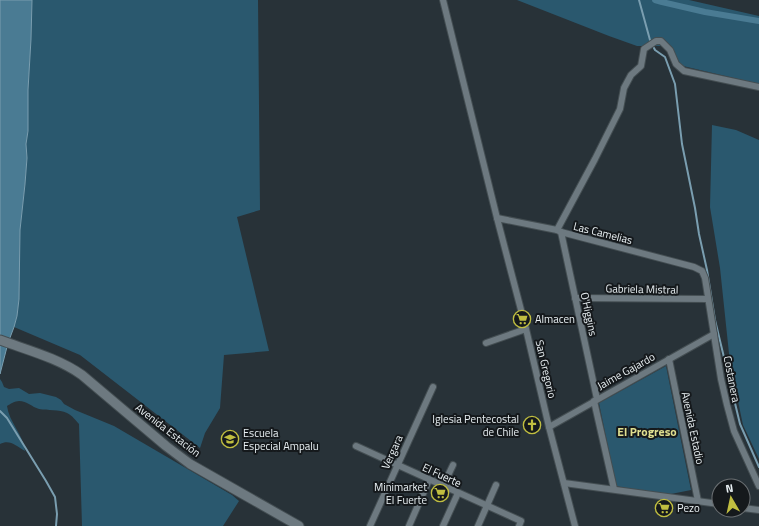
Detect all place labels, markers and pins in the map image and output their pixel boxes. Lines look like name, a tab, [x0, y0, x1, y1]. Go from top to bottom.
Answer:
supermarket icon: Almacen	[512, 309, 532, 329]
place label: Almacen	[535, 311, 575, 327]
place label: Iglesia Pentecostal de Chile	[432, 411, 519, 440]
church icon: Iglesia Pentecostal de Chile	[522, 415, 542, 435]
place label: Escuela Especial Ampalu	[243, 425, 319, 454]
school or university icon: Escuela Especial Ampalu	[220, 429, 240, 449]
place label: Minimarket El Fuerte	[374, 479, 427, 508]
supermarket icon: Minimarket El Fuerte	[430, 483, 450, 503]
supermarket icon: Pezo	[654, 498, 674, 518]
place label: Pezo	[677, 500, 700, 516]

